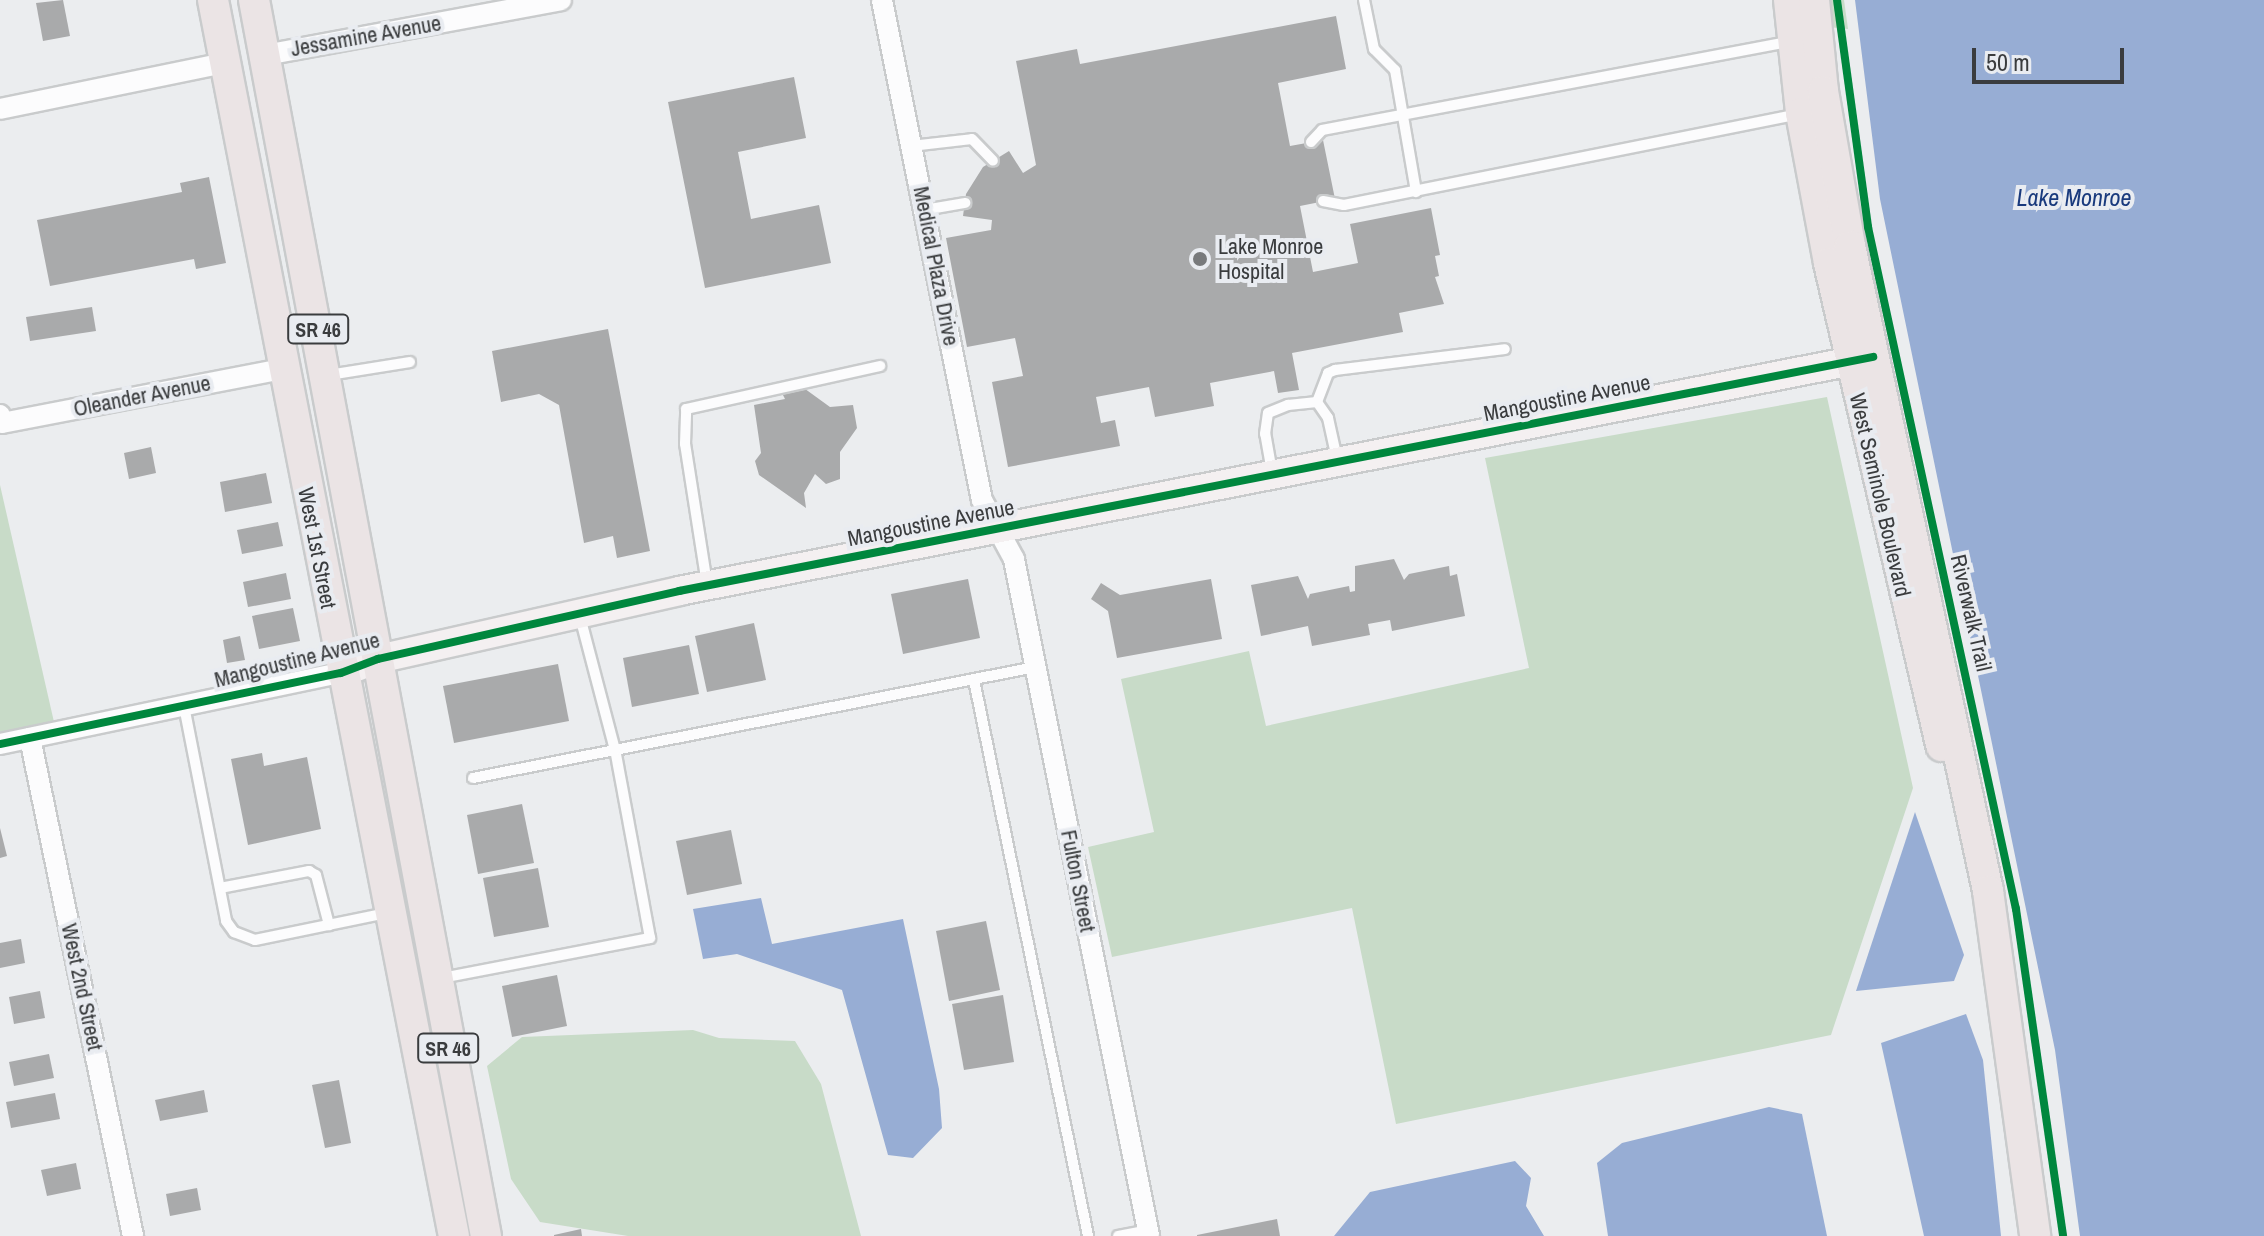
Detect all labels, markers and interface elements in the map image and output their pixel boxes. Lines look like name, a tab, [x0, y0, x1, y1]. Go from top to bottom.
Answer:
street label: Jessamine Avenue	[288, 10, 444, 62]
scale bar	[1976, 32, 2128, 82]
text: 50 m	[1986, 46, 2030, 78]
street label: Medical Plaza Drive	[908, 184, 964, 348]
water label: Lake Monroe	[2017, 184, 2131, 212]
place label: Lake Monroe Hospital	[1218, 233, 1323, 284]
marker: Lake Monroe Hospital	[1189, 248, 1211, 270]
road number: SR 46	[286, 313, 350, 345]
street label: Mangoustine Avenue	[1481, 369, 1653, 427]
street label: Oleander Avenue	[71, 370, 213, 422]
street label: West Seminole Boulevard	[1844, 391, 1916, 599]
street label: West 1st Street	[292, 485, 342, 611]
street label: Mangoustine Avenue	[845, 494, 1017, 552]
street label: Riverwalk Trail	[1945, 552, 1997, 674]
street label: Mangoustine Avenue	[211, 627, 383, 693]
street label: Fulton Street	[1055, 828, 1101, 934]
street label: West 2nd Street	[56, 921, 108, 1053]
road number: SR 46	[416, 1032, 480, 1064]

